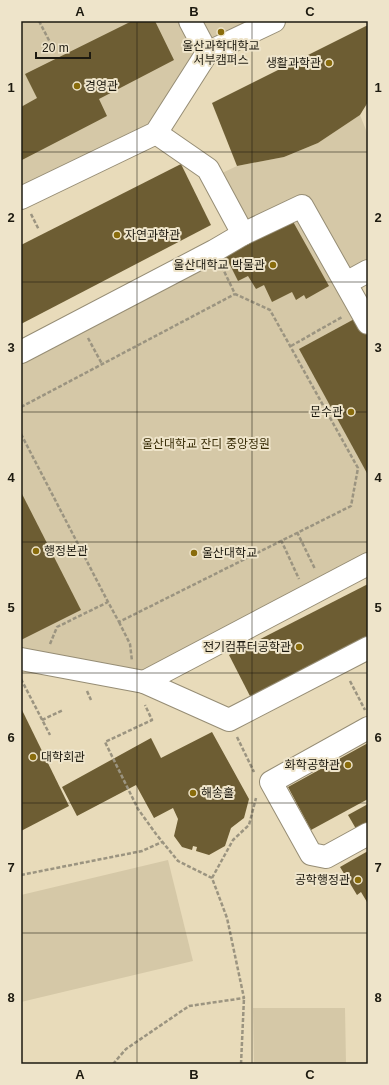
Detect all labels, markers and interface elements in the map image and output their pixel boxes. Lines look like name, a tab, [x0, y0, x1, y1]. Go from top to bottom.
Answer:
text: A	[75, 4, 85, 19]
text: B	[189, 4, 199, 19]
text: C	[305, 4, 315, 19]
marker: 울산과학대학교 서부캠퍼스	[216, 27, 226, 37]
scale bar	[36, 34, 90, 60]
place label: 울산과학대학교 서부캠퍼스	[182, 39, 260, 67]
text: 20 m	[42, 41, 69, 55]
place label: 생활과학관	[266, 56, 321, 70]
marker: 생활과학관	[324, 58, 334, 68]
place label: 경영관	[85, 79, 118, 93]
text: 1	[7, 80, 15, 95]
text: 1	[374, 80, 382, 95]
marker: 경영관	[72, 81, 82, 91]
text: 2	[7, 210, 15, 225]
text: 2	[374, 210, 382, 225]
place label: 자연과학관	[125, 228, 180, 242]
marker: 자연과학관	[112, 230, 122, 240]
place label: 울산대학교 박물관	[173, 258, 265, 272]
marker: 울산대학교 박물관	[268, 260, 278, 270]
text: 3	[7, 340, 15, 355]
text: 3	[374, 340, 382, 355]
place label: 문수관	[310, 405, 343, 419]
marker: 문수관	[346, 407, 356, 417]
park label: 울산대학교 잔디 중앙정원	[142, 437, 270, 451]
text: 4	[7, 470, 15, 485]
text: 4	[374, 470, 382, 485]
place label: 행정본관	[44, 544, 88, 558]
marker: 행정본관	[31, 546, 41, 556]
place label: 울산대학교	[202, 546, 257, 560]
marker: 울산대학교	[189, 548, 199, 558]
text: 5	[7, 600, 15, 615]
text: 5	[374, 600, 382, 615]
place label: 전기컴퓨터공학관	[203, 640, 291, 654]
marker: 전기컴퓨터공학관	[294, 642, 304, 652]
text: 6	[7, 730, 15, 745]
text: 6	[374, 730, 382, 745]
place label: 대학회관	[41, 750, 85, 764]
marker: 대학회관	[28, 752, 38, 762]
place label: 화학공학관	[285, 758, 340, 772]
marker: 화학공학관	[343, 760, 353, 770]
place label: 해송홀	[201, 786, 234, 800]
marker: 해송홀	[188, 788, 198, 798]
text: 7	[7, 860, 15, 875]
text: 7	[374, 860, 382, 875]
place label: 공학행정관	[295, 873, 350, 887]
marker: 공학행정관	[353, 875, 363, 885]
text: 8	[7, 990, 15, 1005]
text: 8	[374, 990, 382, 1005]
text: A	[75, 1067, 85, 1082]
text: B	[189, 1067, 199, 1082]
text: C	[305, 1067, 315, 1082]

